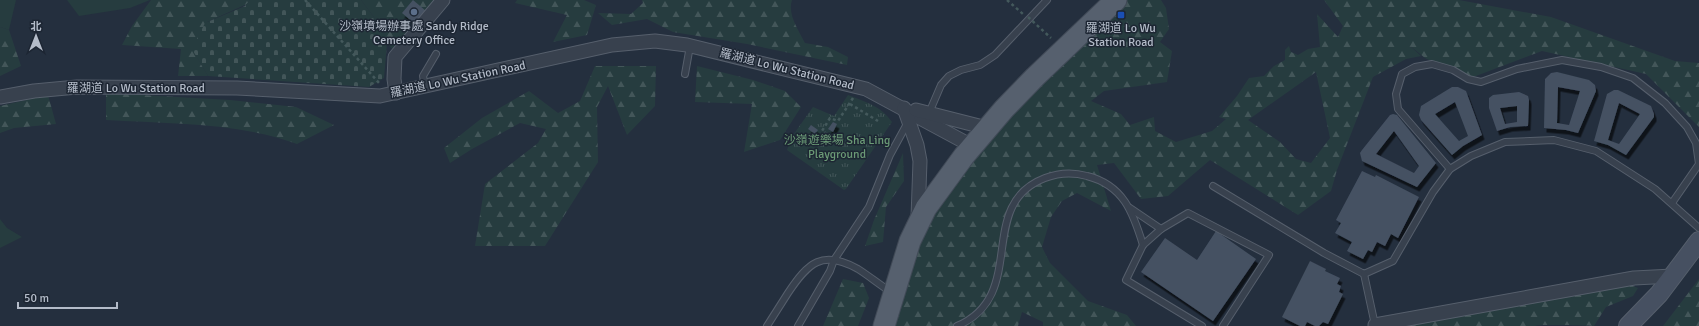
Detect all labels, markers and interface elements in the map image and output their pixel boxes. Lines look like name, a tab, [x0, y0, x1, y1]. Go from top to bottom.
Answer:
marker: 沙嶺墳場辦事處 Sandy Ridge Cemetery Office	[409, 7, 419, 17]
marker: 羅湖道 Lo Wu Station Road	[1116, 10, 1126, 20]
north arrow	[16, 16, 56, 56]
place label: 沙嶺墳場辦事處 Sandy Ridge Cemetery Office	[339, 19, 489, 48]
text: 北	[31, 20, 42, 33]
place label: 羅湖道 Lo Wu Station Road	[1086, 21, 1156, 50]
street label: 羅湖道 Lo Wu Station Road	[718, 46, 856, 93]
street label: 羅湖道 Lo Wu Station Road	[389, 58, 527, 101]
street label: 羅湖道 Lo Wu Station Road	[67, 81, 205, 96]
park label: 沙嶺遊樂場 Sha Ling Playground	[784, 133, 890, 162]
scale bar	[18, 284, 117, 310]
text: 50 m	[24, 291, 49, 306]

